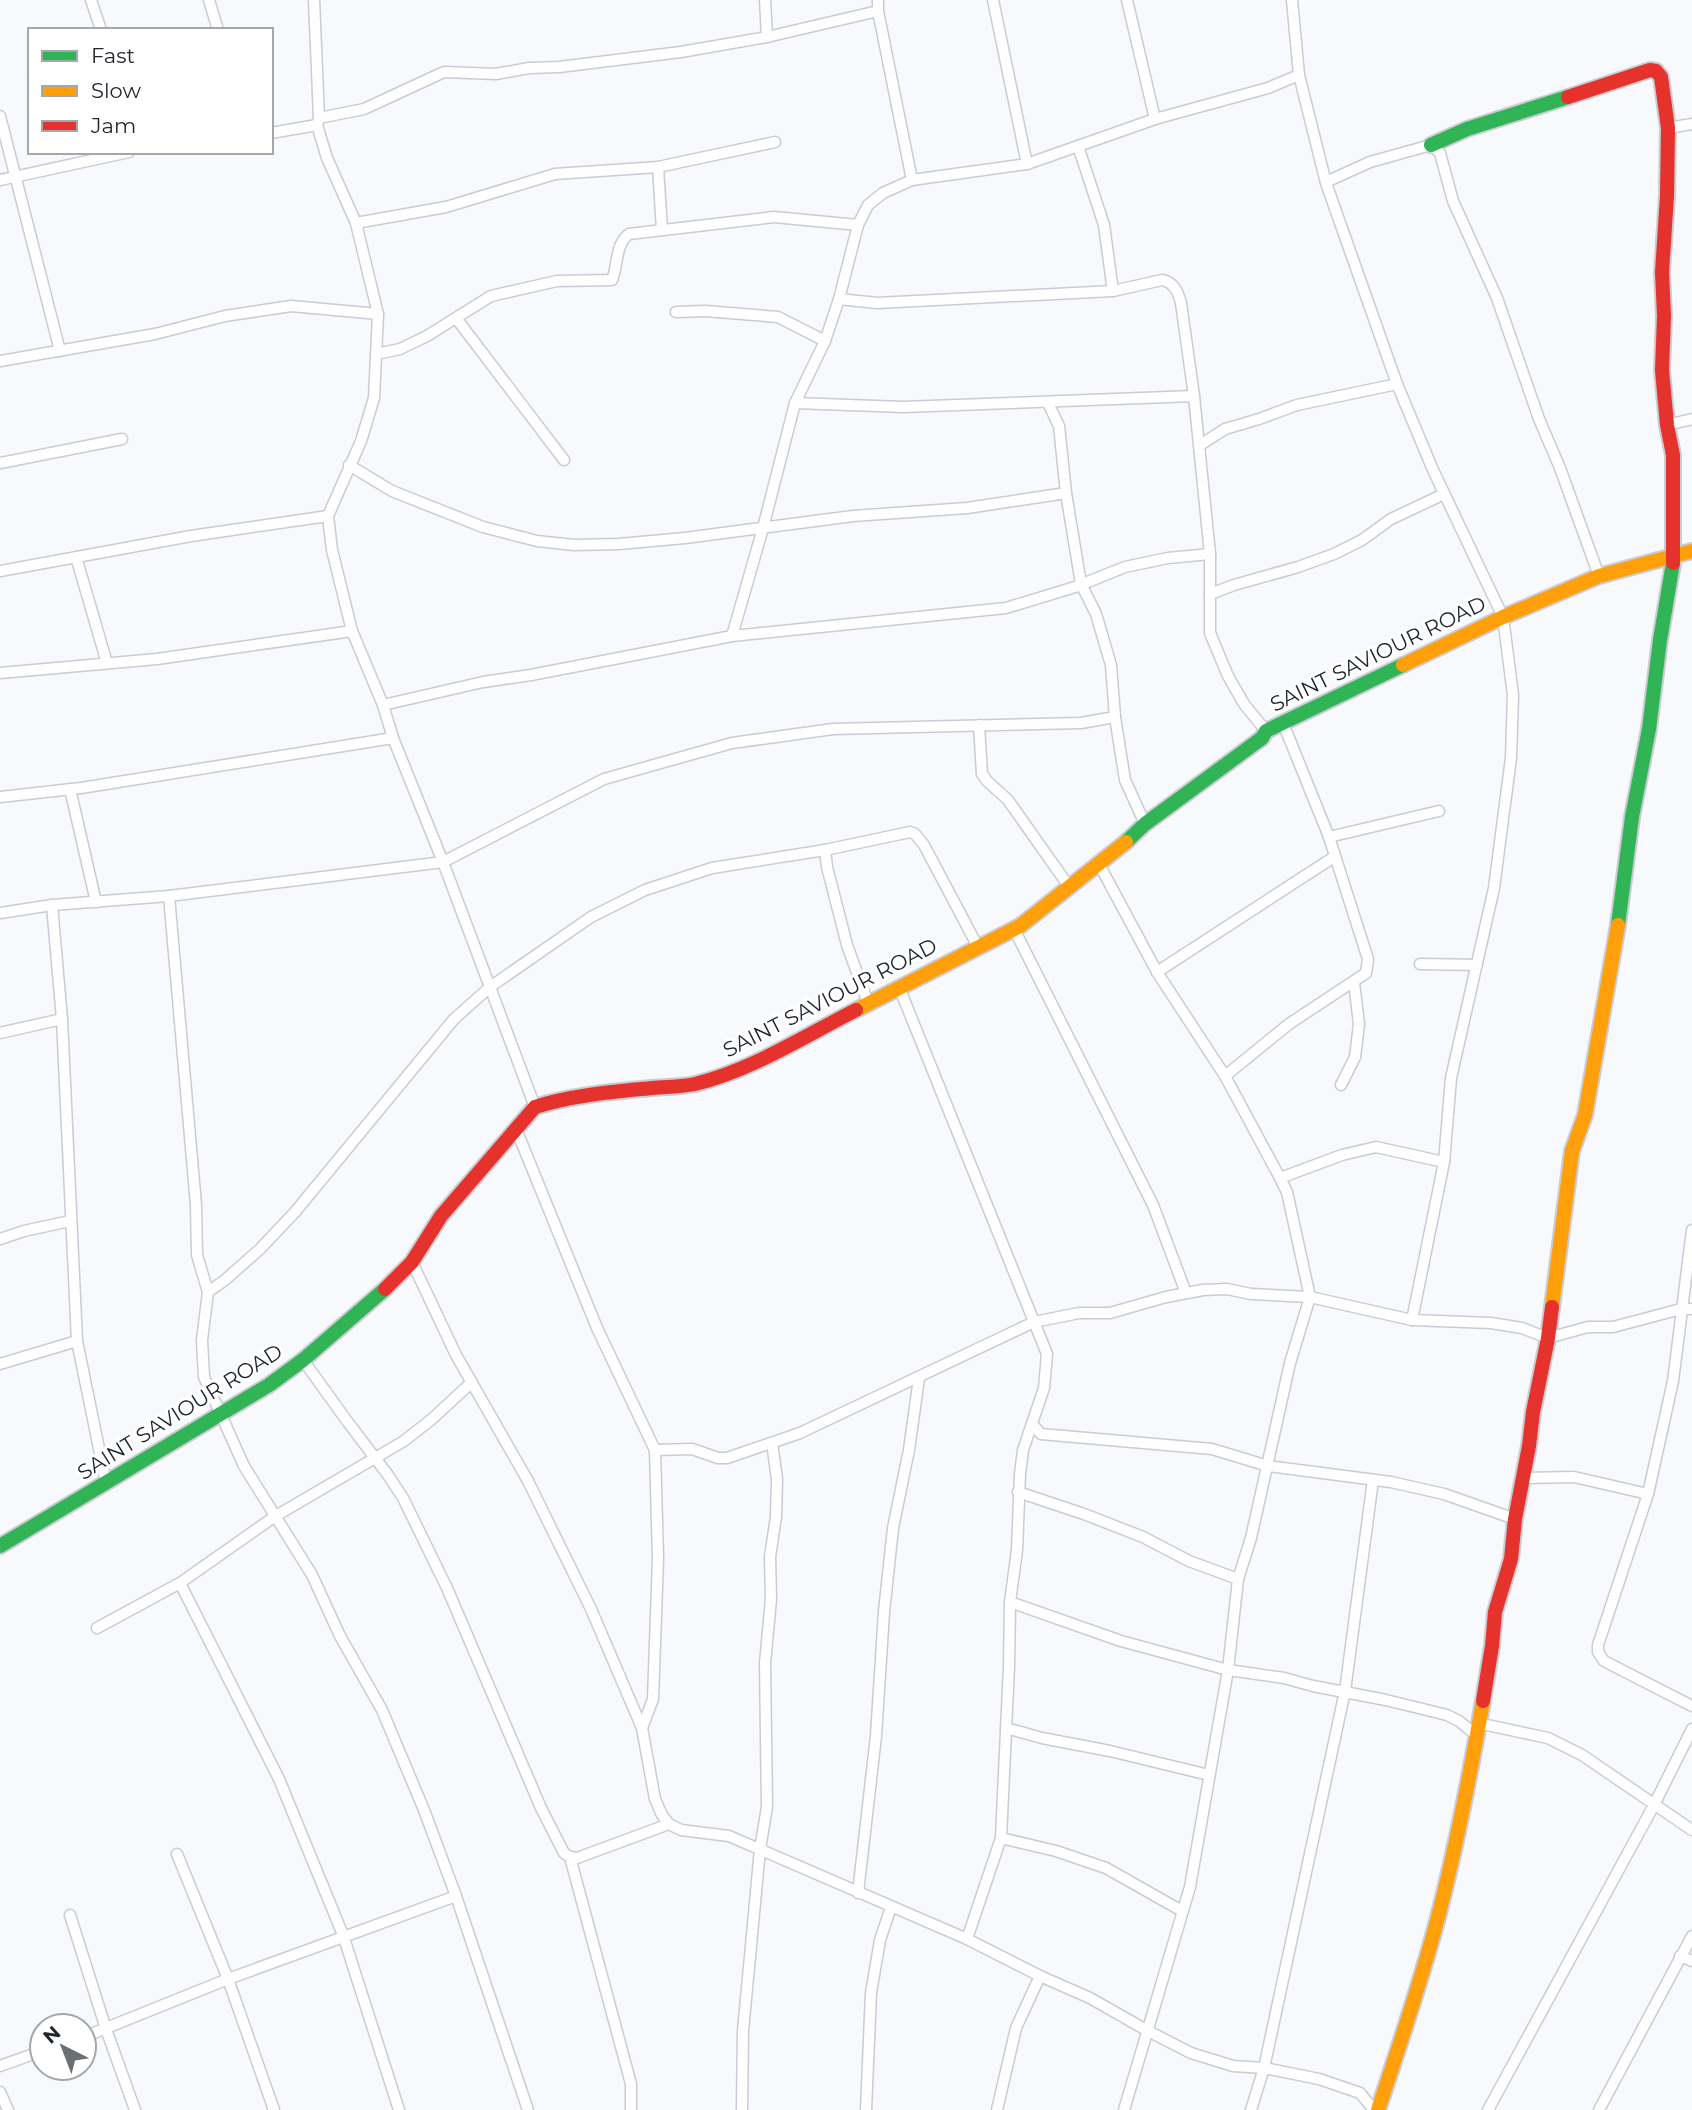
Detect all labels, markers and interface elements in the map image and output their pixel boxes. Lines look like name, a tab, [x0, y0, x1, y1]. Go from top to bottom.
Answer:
legend	[28, 28, 273, 154]
text: Fast	[91, 43, 135, 68]
text: Slow	[91, 78, 141, 103]
text: Jam	[90, 113, 136, 138]
street label: SAINT SAVIOUR ROAD	[1266, 590, 1490, 717]
street label: SAINT SAVIOUR ROAD	[719, 933, 941, 1062]
street label: SAINT SAVIOUR ROAD	[73, 1338, 287, 1485]
north arrow	[28, 2012, 98, 2082]
text: N	[39, 2021, 65, 2048]

